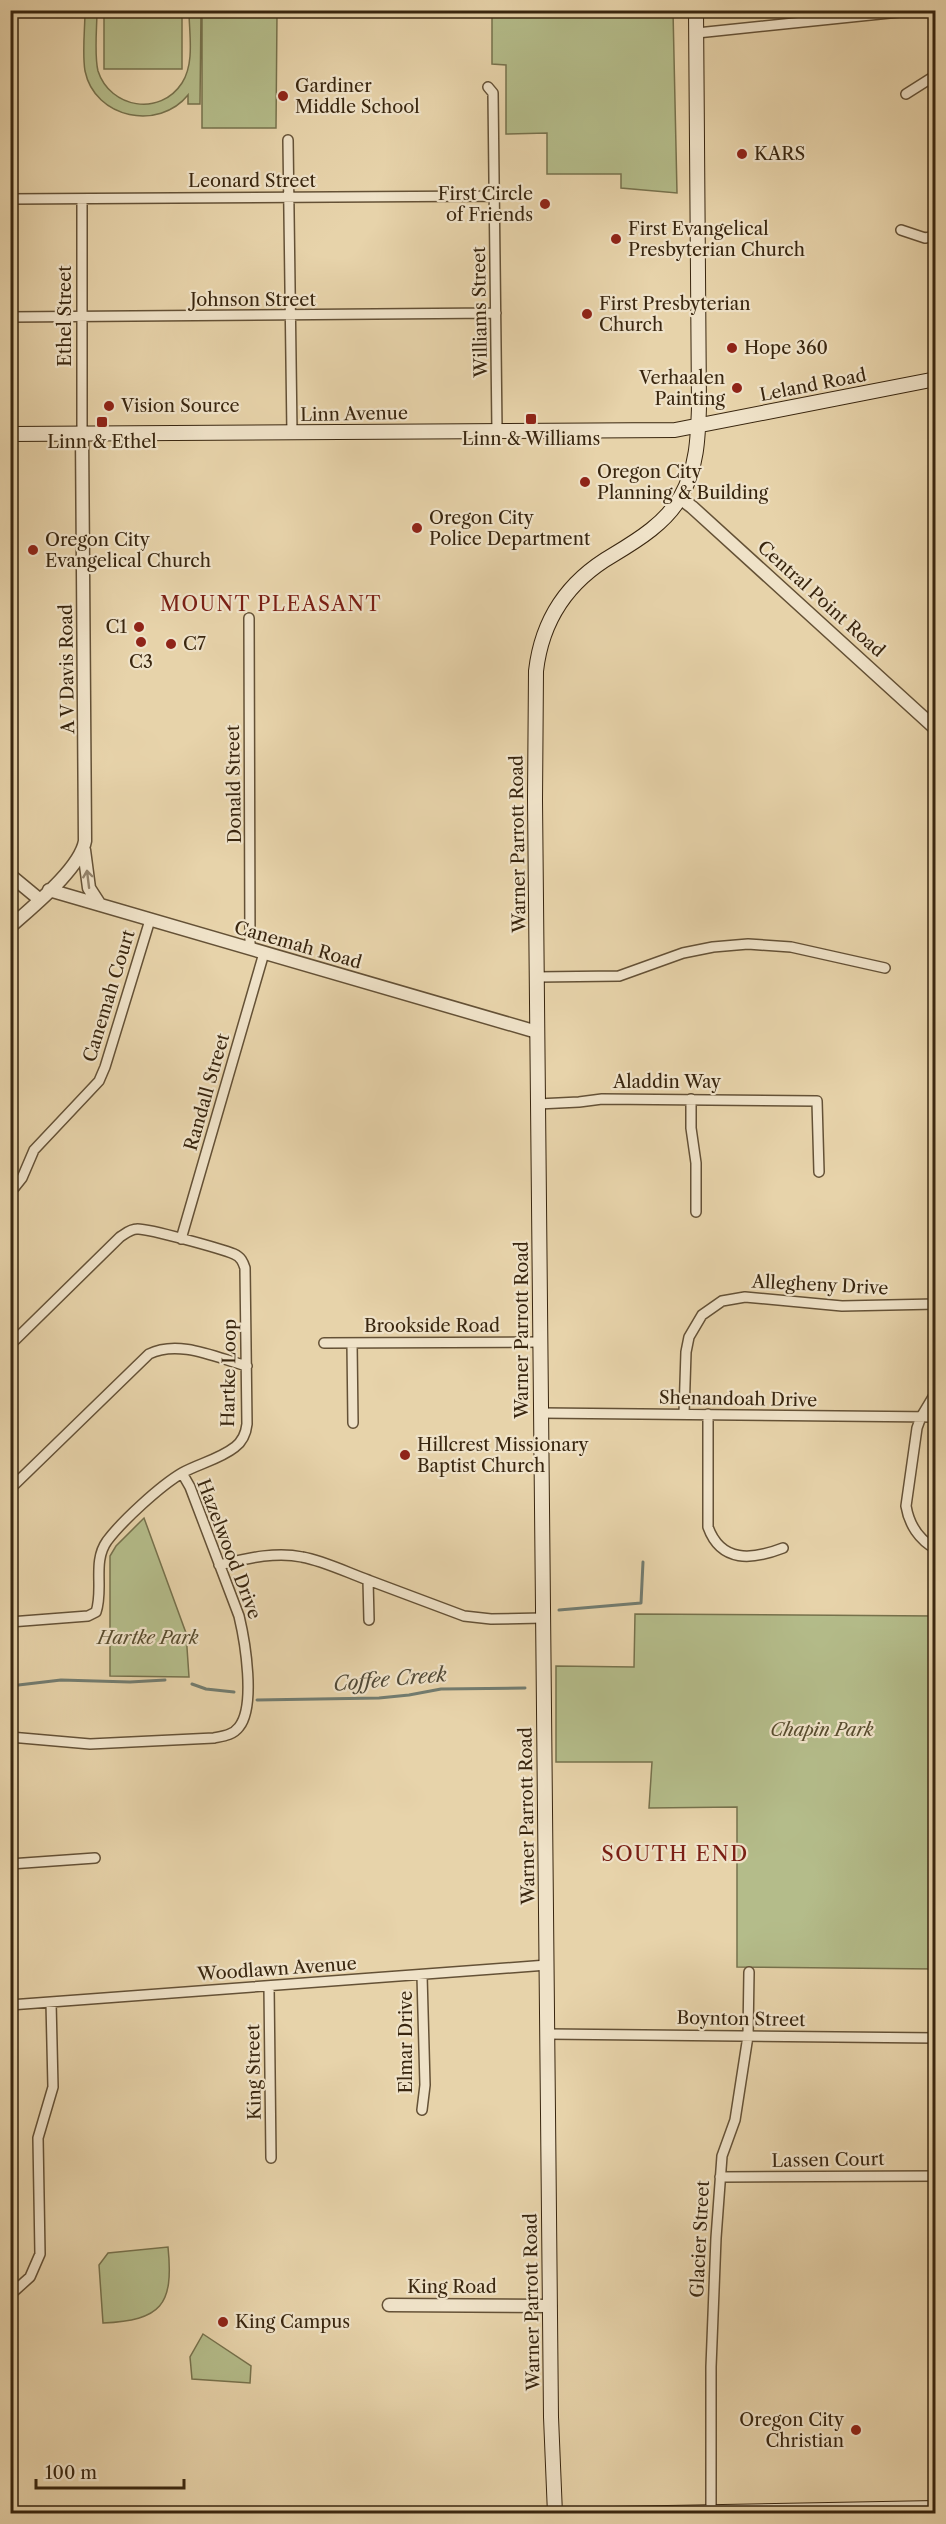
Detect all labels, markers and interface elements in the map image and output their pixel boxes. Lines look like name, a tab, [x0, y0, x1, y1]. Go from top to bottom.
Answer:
place label: Gardiner Middle School	[295, 75, 420, 118]
marker: Gardiner Middle School	[276, 89, 290, 103]
place label: KARS	[754, 143, 805, 165]
marker: KARS	[735, 147, 749, 161]
street label: Leonard Street	[188, 170, 317, 192]
place label: First Circle of Friends	[438, 183, 533, 226]
marker: First Circle of Friends	[538, 197, 552, 211]
place label: First Evangelical Presbyterian Church	[628, 218, 805, 261]
marker: First Evangelical Presbyterian Church	[609, 232, 623, 246]
street label: Williams Street	[468, 246, 492, 379]
street label: Ethel Street	[54, 265, 76, 367]
street label: Johnson Street	[187, 289, 316, 311]
place label: First Presbyterian Church	[599, 293, 751, 336]
marker: First Presbyterian Church	[580, 307, 594, 321]
place label: Hope 360	[744, 337, 828, 359]
marker: Hope 360	[725, 341, 739, 355]
street label: Leland Road	[758, 364, 868, 406]
place label: Verhaalen Painting	[638, 367, 726, 410]
marker: Verhaalen Painting	[730, 381, 744, 395]
place label: Vision Source	[120, 395, 240, 417]
marker: Vision Source	[102, 399, 116, 413]
street label: Linn Avenue	[300, 402, 408, 426]
marker: Linn & Williams	[524, 412, 538, 426]
marker: Linn & Ethel	[95, 415, 109, 429]
place label: Linn & Williams	[462, 428, 600, 450]
place label: Linn & Ethel	[47, 431, 157, 453]
place label: Oregon City Planning & Building	[597, 461, 769, 504]
marker: Oregon City Planning & Building	[578, 475, 592, 489]
place label: Oregon City Police Department	[429, 507, 591, 550]
marker: Oregon City Police Department	[410, 521, 424, 535]
place label: Oregon City Evangelical Church	[45, 529, 211, 572]
street label: Central Point Road	[753, 536, 889, 662]
marker: Oregon City Evangelical Church	[26, 543, 40, 557]
district label: MOUNT PLEASANT	[160, 592, 382, 616]
street label: A V Davis Road	[55, 604, 79, 735]
place label: C1	[106, 616, 127, 638]
marker: C1	[132, 620, 146, 634]
place label: C7	[183, 633, 206, 655]
marker: C3	[134, 635, 148, 649]
marker: C7	[164, 637, 178, 651]
place label: C3	[129, 651, 153, 673]
street label: Donald Street	[222, 724, 246, 843]
street label: Warner Parrott Road	[505, 755, 531, 934]
one-way arrow	[83, 870, 94, 889]
street label: Canemah Road	[232, 916, 364, 974]
street label: Canemah Court	[78, 927, 140, 1065]
street label: Randall Street	[180, 1030, 234, 1153]
street label: Aladdin Way	[612, 1071, 722, 1093]
street label: Warner Parrott Road	[511, 1241, 533, 1420]
street label: Allegheny Drive	[750, 1270, 889, 1300]
street label: Brookside Road	[364, 1315, 500, 1337]
street label: Hartke Loop	[217, 1319, 241, 1427]
street label: Shenandoah Drive	[659, 1387, 817, 1411]
place label: Hillcrest Missionary Baptist Church	[417, 1434, 590, 1477]
marker: Hillcrest Missionary Baptist Church	[398, 1448, 412, 1462]
street label: Hazelwood Drive	[192, 1476, 266, 1622]
park label: Hartke Park	[95, 1627, 199, 1649]
water label: Coffee Creek	[332, 1662, 448, 1696]
park label: Chapin Park	[770, 1719, 874, 1741]
street label: Warner Parrott Road	[514, 1727, 540, 1906]
district label: SOUTH END	[601, 1841, 749, 1866]
street label: Woodlawn Avenue	[196, 1952, 357, 1986]
street label: Elmar Drive	[395, 1991, 417, 2093]
street label: Boynton Street	[676, 2007, 806, 2031]
street label: King Street	[242, 2023, 266, 2120]
street label: Lassen Court	[771, 2148, 885, 2172]
street label: Glacier Street	[686, 2179, 714, 2298]
street label: Warner Parrott Road	[519, 2213, 545, 2392]
street label: King Road	[407, 2276, 497, 2298]
place label: King Campus	[235, 2311, 350, 2333]
marker: King Campus	[216, 2315, 230, 2329]
place label: Oregon City Christian	[739, 2409, 845, 2452]
marker: Oregon City Christian	[849, 2423, 863, 2437]
scale bar	[36, 2452, 184, 2490]
text: 100 m	[45, 2462, 97, 2484]

